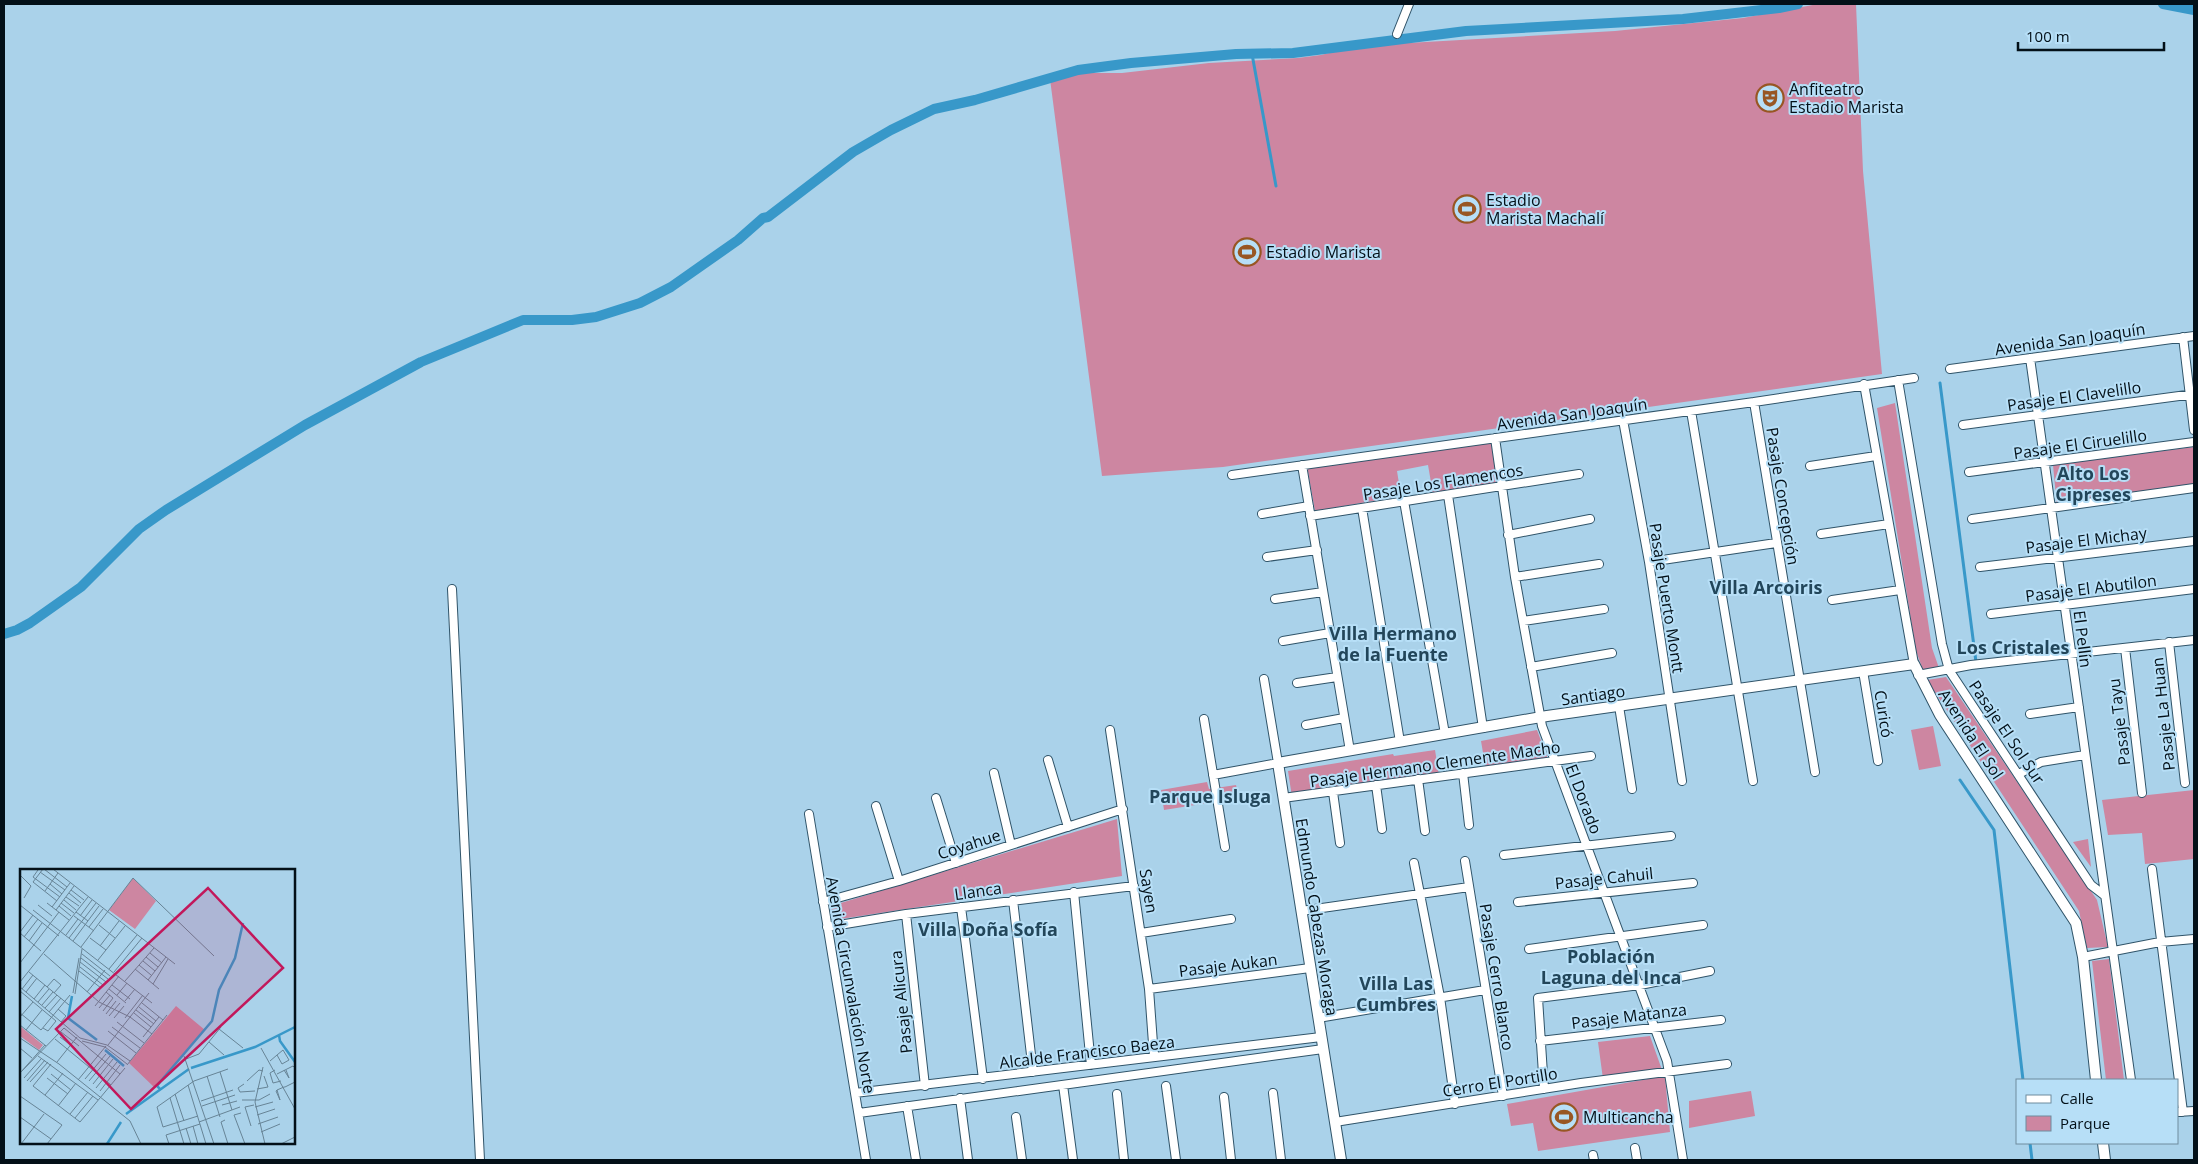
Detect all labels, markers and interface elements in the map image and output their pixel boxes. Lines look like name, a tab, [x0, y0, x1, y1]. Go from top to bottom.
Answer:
scale bar	[2018, 20, 2164, 52]
text: 100 m	[2026, 26, 2070, 46]
place label: Anfiteatro Estadio Marista	[1789, 78, 1904, 118]
theatre icon: Anfiteatro Estadio Marista	[1755, 83, 1785, 113]
place label: Estadio Marista Machalí	[1486, 189, 1605, 229]
sports icon: Estadio Marista Machalí	[1452, 194, 1482, 224]
sports icon: Estadio Marista	[1232, 237, 1262, 267]
place label: Estadio Marista	[1266, 241, 1381, 263]
street label: Avenida San Joaquín	[1993, 318, 2147, 360]
street label: Pasaje El Clavelillo	[2006, 376, 2142, 416]
street label: Avenida San Joaquín	[1495, 393, 1649, 435]
street label: Pasaje El Ciruelillo	[2012, 424, 2148, 464]
street label: Pasaje Concepción	[1761, 425, 1805, 567]
street label: Pasaje Los Flamencos	[1361, 458, 1525, 506]
district label: Alto Los Cipreses	[2055, 461, 2131, 506]
street label: Pasaje Puerto Montt	[1644, 521, 1690, 675]
street label: Pasaje El Michay	[2024, 522, 2149, 558]
street label: Pasaje El Abutilon	[2024, 569, 2158, 607]
district label: Villa Arcoiris	[1710, 575, 1822, 599]
street label: El Pellín	[2069, 609, 2097, 669]
district label: Villa Hermano de la Fuente	[1329, 621, 1457, 666]
district label: Los Cristales	[1957, 635, 2069, 659]
street label: Pasaje La Huan	[2146, 656, 2180, 772]
street label: Pasaje El Sol Sur	[1964, 676, 2050, 789]
street label: Pasaje Tayu	[2103, 677, 2135, 767]
street label: Santiago	[1560, 680, 1626, 710]
street label: Avenida El Sol	[1934, 685, 2008, 783]
street label: Curicó	[1869, 689, 1899, 739]
street label: Pasaje Hermano Clemente Macho	[1308, 736, 1562, 792]
street label: El Dorado	[1561, 761, 1607, 837]
district label: Parque Isluga	[1149, 784, 1271, 808]
street label: Edmundo Cabezas Moraga	[1291, 817, 1343, 1017]
street label: Coyahue	[935, 823, 1003, 865]
street label: Pasaje Cahuil	[1554, 862, 1654, 894]
street label: Sayen	[1135, 867, 1163, 915]
inset map	[20, 869, 295, 1144]
street label: Avenida Circunvalación Norte	[821, 875, 881, 1095]
street label: Llanca	[953, 877, 1003, 905]
street label: Pasaje Cerro Blanco	[1475, 902, 1519, 1052]
district label: Villa Doña Sofía	[918, 917, 1058, 941]
district label: Población Laguna del Inca	[1541, 944, 1681, 989]
street label: Pasaje Aukan	[1177, 948, 1279, 982]
street label: Pasaje Alicura	[885, 949, 917, 1055]
district label: Villa Las Cumbres	[1356, 971, 1436, 1016]
street label: Pasaje Matanza	[1570, 998, 1688, 1034]
street label: Alcalde Francisco Baeza	[998, 1030, 1176, 1074]
street label: Cerro El Portillo	[1441, 1062, 1559, 1102]
legend	[2016, 1079, 2178, 1144]
text: Calle	[2060, 1088, 2094, 1108]
sports icon: Multicancha	[1549, 1102, 1579, 1132]
place label: Multicancha	[1583, 1106, 1674, 1128]
text: Parque	[2060, 1113, 2110, 1133]

